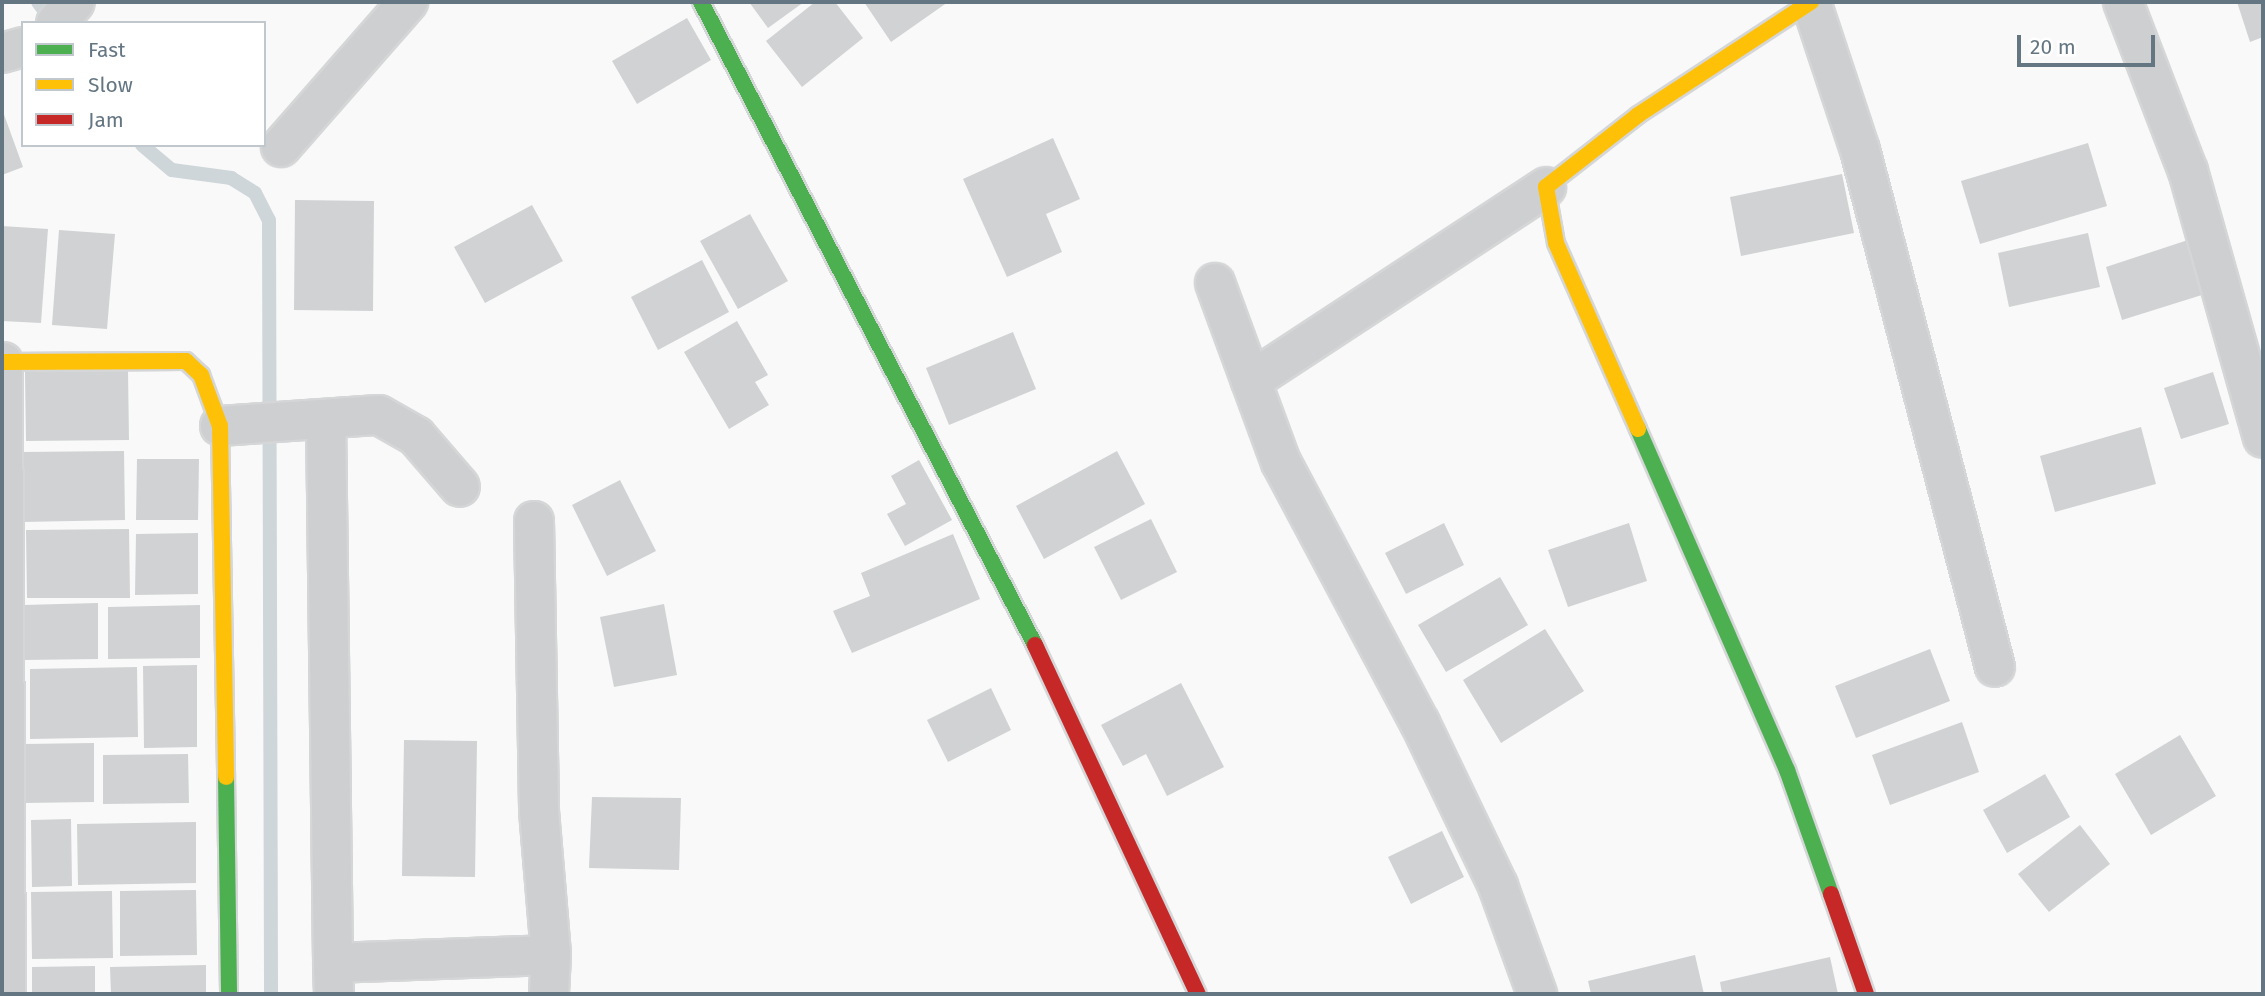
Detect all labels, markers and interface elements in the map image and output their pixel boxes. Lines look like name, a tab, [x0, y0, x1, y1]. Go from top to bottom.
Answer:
legend	[21, 21, 266, 147]
scale bar	[2020, 21, 2158, 65]
text: 20 m	[2030, 34, 2076, 60]
text: Fast	[88, 37, 126, 63]
text: Slow	[88, 72, 133, 98]
text: Jam	[88, 107, 124, 133]

